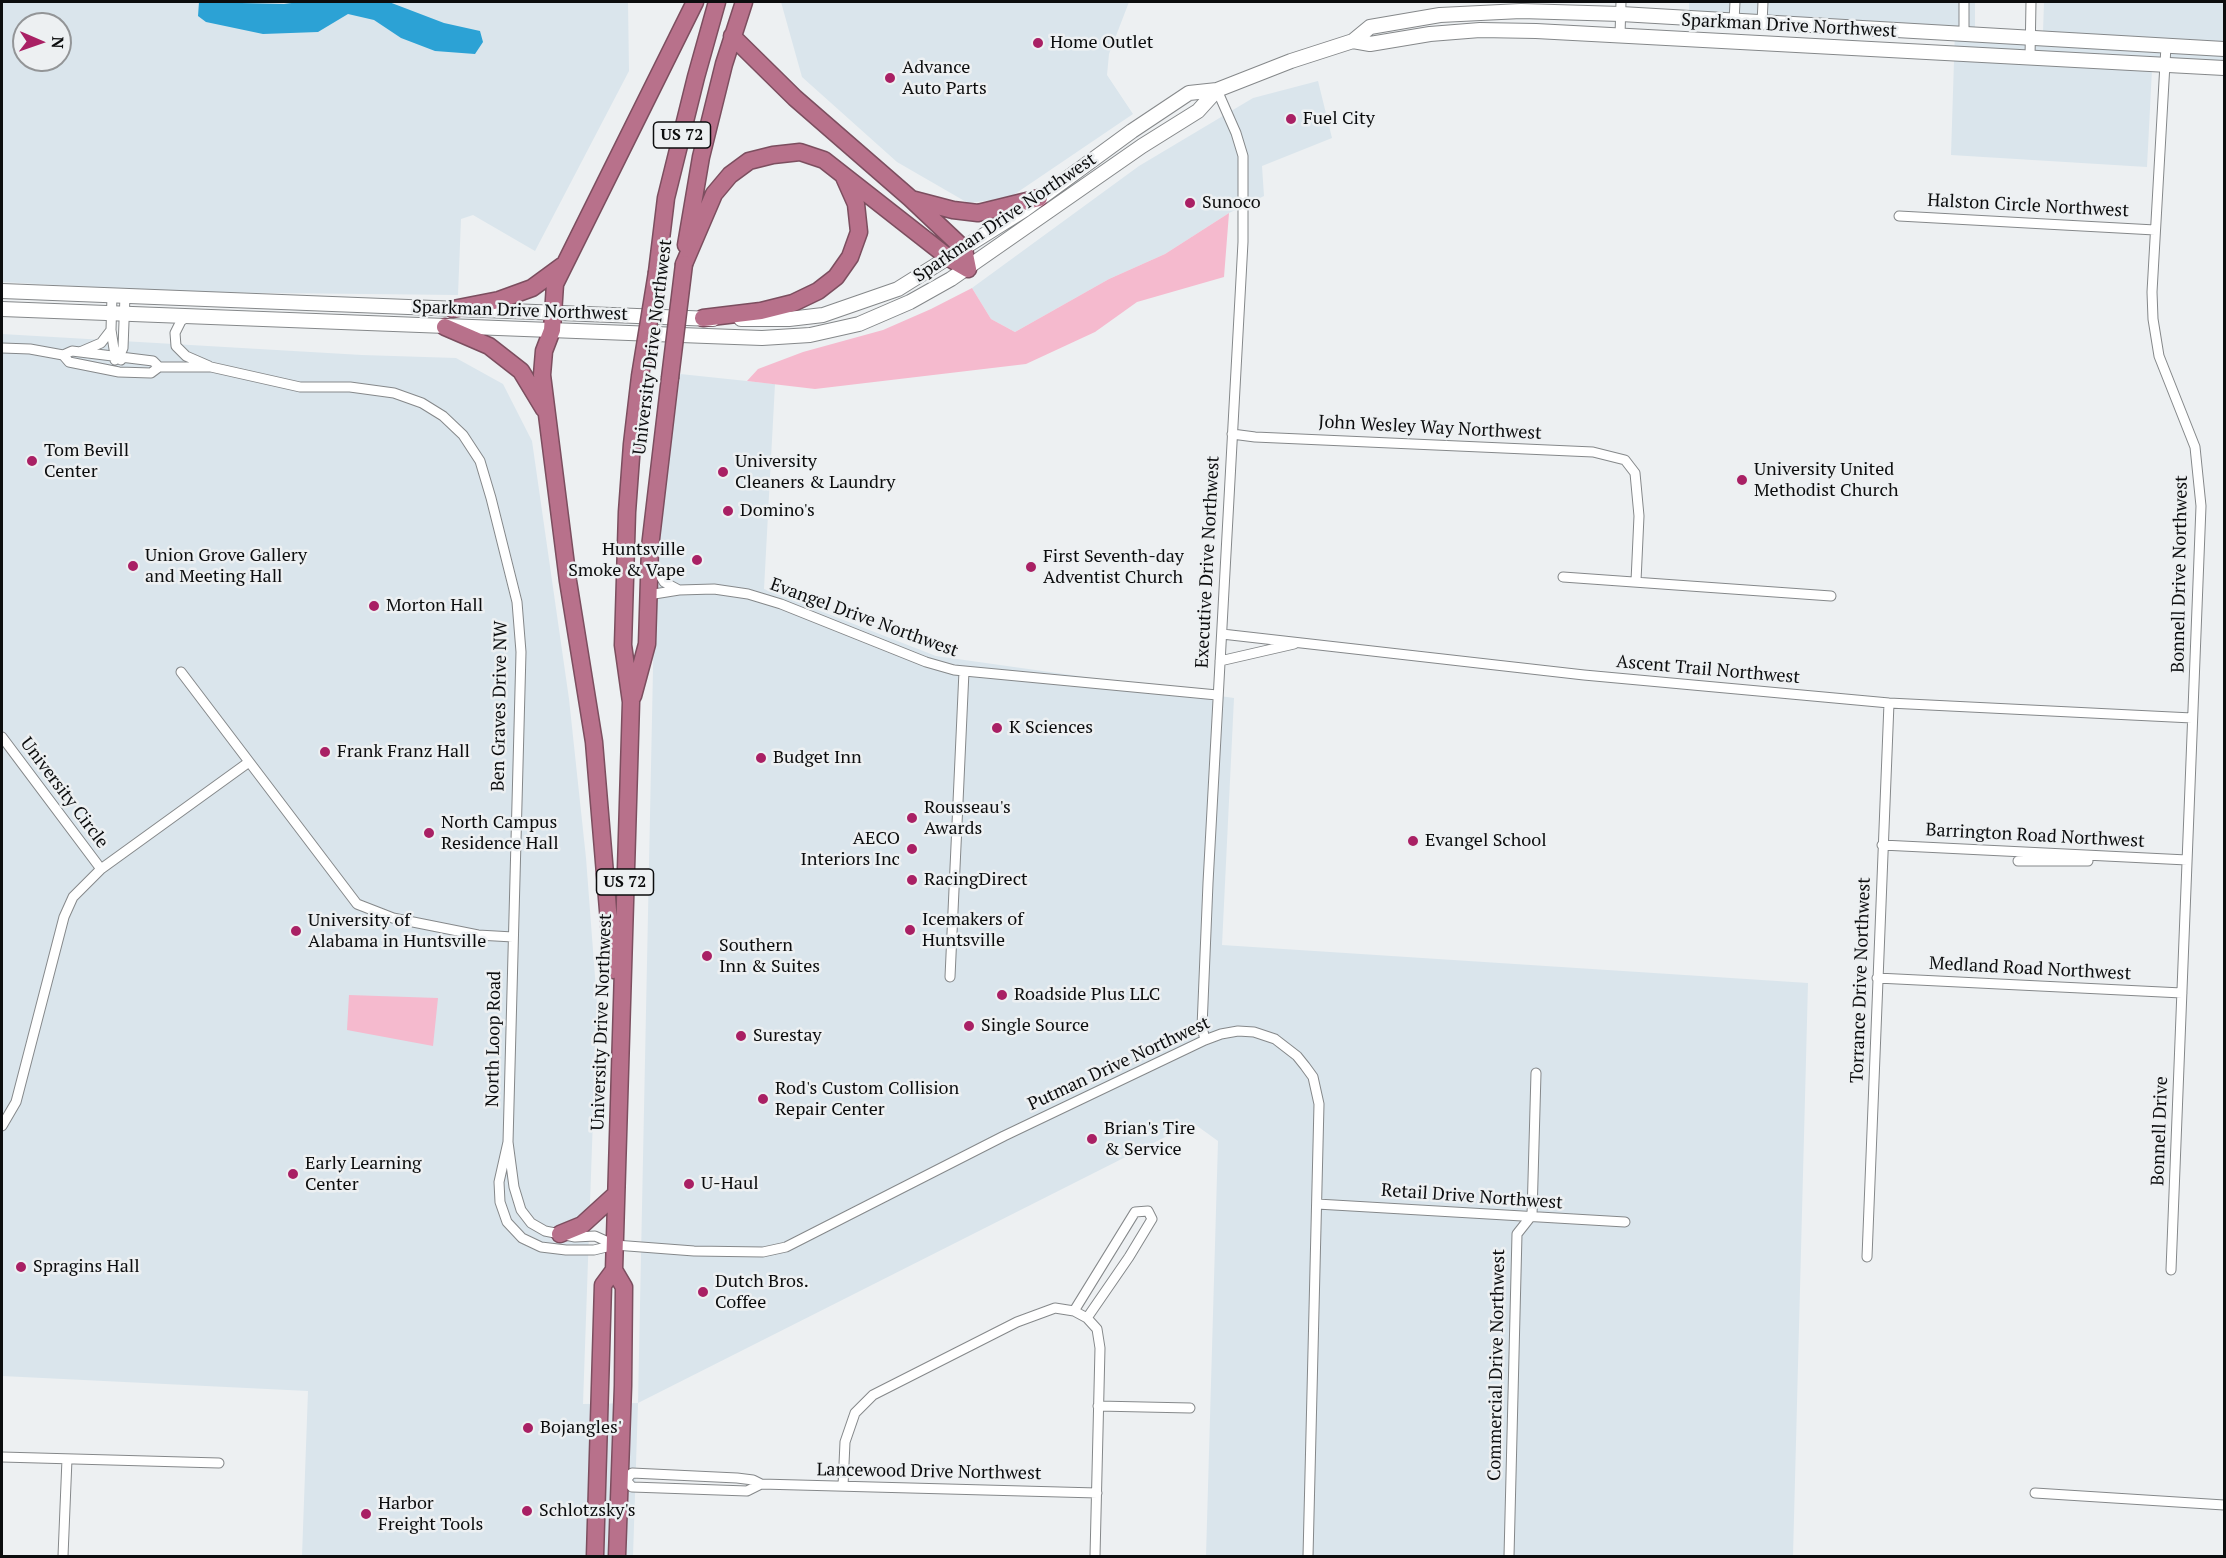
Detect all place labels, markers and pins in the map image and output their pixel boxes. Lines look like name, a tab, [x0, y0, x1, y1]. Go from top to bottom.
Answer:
place label: Home Outlet	[1050, 32, 1153, 54]
marker: Home Outlet	[1031, 36, 1045, 50]
place label: Advance Auto Parts	[902, 57, 987, 100]
marker: Advance Auto Parts	[883, 71, 897, 85]
place label: Fuel City	[1303, 108, 1375, 130]
marker: Fuel City	[1284, 112, 1298, 126]
place label: Sunoco	[1202, 192, 1261, 214]
marker: Sunoco	[1183, 196, 1197, 210]
place label: Tom Bevill Center	[44, 440, 129, 482]
place label: University Cleaners & Laundry	[735, 451, 895, 494]
marker: Tom Bevill Center	[25, 454, 39, 468]
place label: University United Methodist Church	[1754, 459, 1898, 502]
marker: University Cleaners & Laundry	[716, 465, 730, 479]
marker: University United Methodist Church	[1735, 473, 1749, 487]
place label: Domino's	[740, 500, 815, 522]
marker: Domino's	[721, 504, 735, 518]
place label: Huntsville Smoke & Vape	[568, 539, 685, 582]
place label: Union Grove Gallery and Meeting Hall	[145, 545, 307, 588]
place label: First Seventh-day Adventist Church	[1043, 546, 1184, 588]
marker: Huntsville Smoke & Vape	[690, 553, 704, 567]
marker: Union Grove Gallery and Meeting Hall	[126, 559, 140, 573]
marker: First Seventh-day Adventist Church	[1024, 560, 1038, 574]
place label: Morton Hall	[386, 595, 483, 617]
marker: Morton Hall	[367, 599, 381, 613]
place label: K Sciences	[1009, 717, 1093, 739]
marker: K Sciences	[990, 721, 1004, 735]
place label: Frank Franz Hall	[337, 741, 470, 763]
marker: Frank Franz Hall	[318, 745, 332, 759]
place label: Budget Inn	[773, 747, 862, 769]
marker: Budget Inn	[754, 751, 768, 765]
place label: Rousseau's Awards	[924, 797, 1011, 840]
marker: Rousseau's Awards	[905, 811, 919, 825]
place label: North Campus Residence Hall	[441, 812, 559, 854]
marker: North Campus Residence Hall	[422, 826, 436, 840]
place label: AECO Interiors Inc	[800, 828, 900, 870]
place label: Evangel School	[1425, 830, 1547, 852]
marker: Evangel School	[1406, 834, 1420, 848]
marker: AECO Interiors Inc	[905, 842, 919, 856]
place label: RacingDirect	[924, 869, 1028, 891]
marker: RacingDirect	[905, 873, 919, 887]
place label: Icemakers of Huntsville	[922, 909, 1023, 952]
place label: University of Alabama in Huntsville	[308, 910, 486, 952]
marker: Icemakers of Huntsville	[903, 923, 917, 937]
marker: University of Alabama in Huntsville	[289, 924, 303, 938]
place label: Southern Inn & Suites	[719, 935, 820, 978]
marker: Southern Inn & Suites	[700, 949, 714, 963]
place label: Roadside Plus LLC	[1014, 984, 1160, 1006]
marker: Roadside Plus LLC	[995, 988, 1009, 1002]
place label: Single Source	[981, 1015, 1089, 1037]
marker: Single Source	[962, 1019, 976, 1033]
place label: Surestay	[753, 1025, 822, 1047]
marker: Surestay	[734, 1029, 748, 1043]
place label: Rod's Custom Collision Repair Center	[775, 1078, 959, 1120]
marker: Rod's Custom Collision Repair Center	[756, 1092, 770, 1106]
place label: Brian's Tire & Service	[1104, 1118, 1195, 1160]
marker: Brian's Tire & Service	[1085, 1132, 1099, 1146]
place label: Early Learning Center	[305, 1153, 422, 1196]
marker: Early Learning Center	[286, 1167, 300, 1181]
place label: U-Haul	[701, 1173, 759, 1195]
marker: U-Haul	[682, 1177, 696, 1191]
place label: Spragins Hall	[33, 1256, 140, 1278]
marker: Spragins Hall	[14, 1260, 28, 1274]
place label: Dutch Bros. Coffee	[715, 1271, 809, 1314]
marker: Dutch Bros. Coffee	[696, 1285, 710, 1299]
place label: Bojangles'	[540, 1417, 622, 1439]
marker: Bojangles'	[521, 1421, 535, 1435]
place label: Harbor Freight Tools	[378, 1493, 483, 1536]
place label: Schlotzsky's	[539, 1500, 636, 1522]
marker: Schlotzsky's	[520, 1504, 534, 1518]
marker: Harbor Freight Tools	[359, 1507, 373, 1521]

